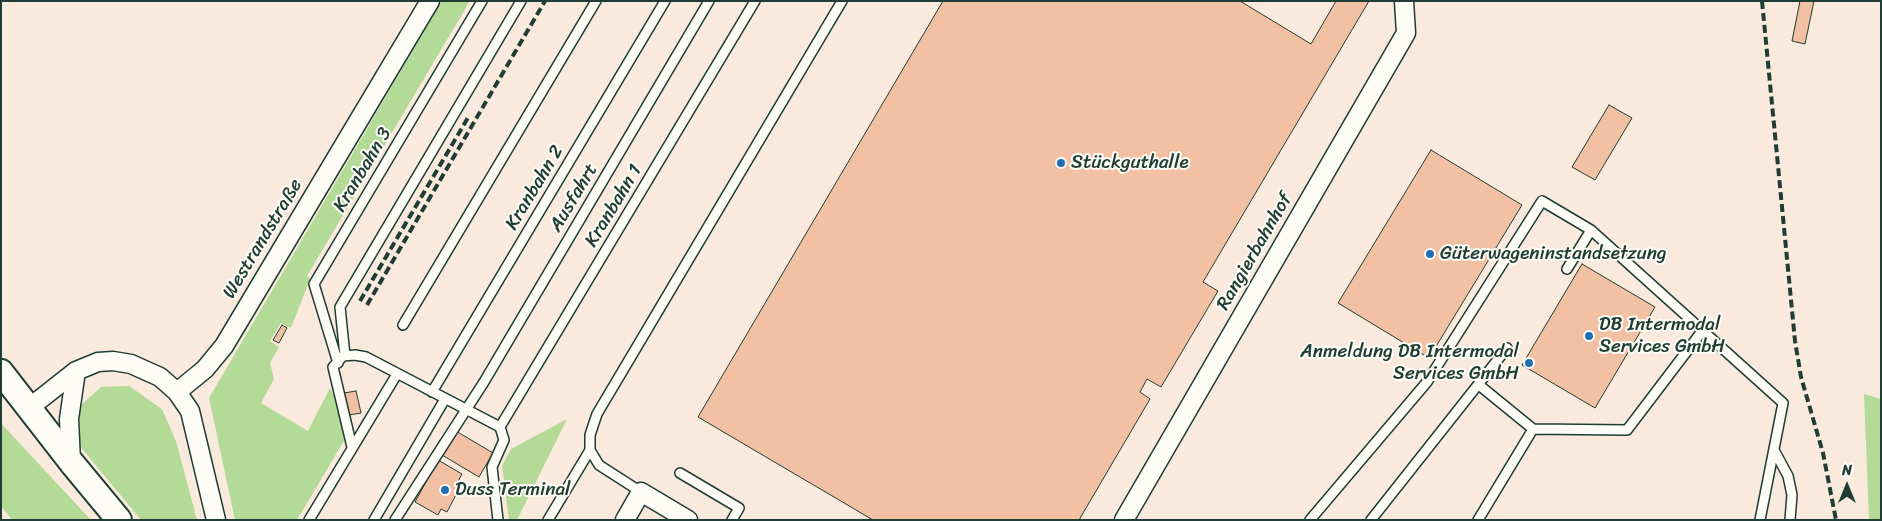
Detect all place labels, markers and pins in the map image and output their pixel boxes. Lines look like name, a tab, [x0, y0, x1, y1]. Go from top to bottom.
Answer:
place label: Stückguthalle	[1071, 152, 1189, 174]
marker: Stückguthalle	[1055, 157, 1067, 169]
place label: Güterwageninstandsetzung	[1440, 243, 1667, 265]
marker: Güterwageninstandsetzung	[1424, 248, 1436, 260]
place label: DB Intermodal Services GmbH	[1599, 314, 1725, 358]
marker: DB Intermodal Services GmbH	[1583, 330, 1595, 342]
place label: Anmeldung DB Intermodal Services GmbH	[1300, 341, 1519, 385]
marker: Anmeldung DB Intermodal Services GmbH	[1523, 357, 1535, 369]
place label: Duss Terminal	[455, 479, 570, 501]
marker: Duss Terminal	[439, 484, 451, 496]

